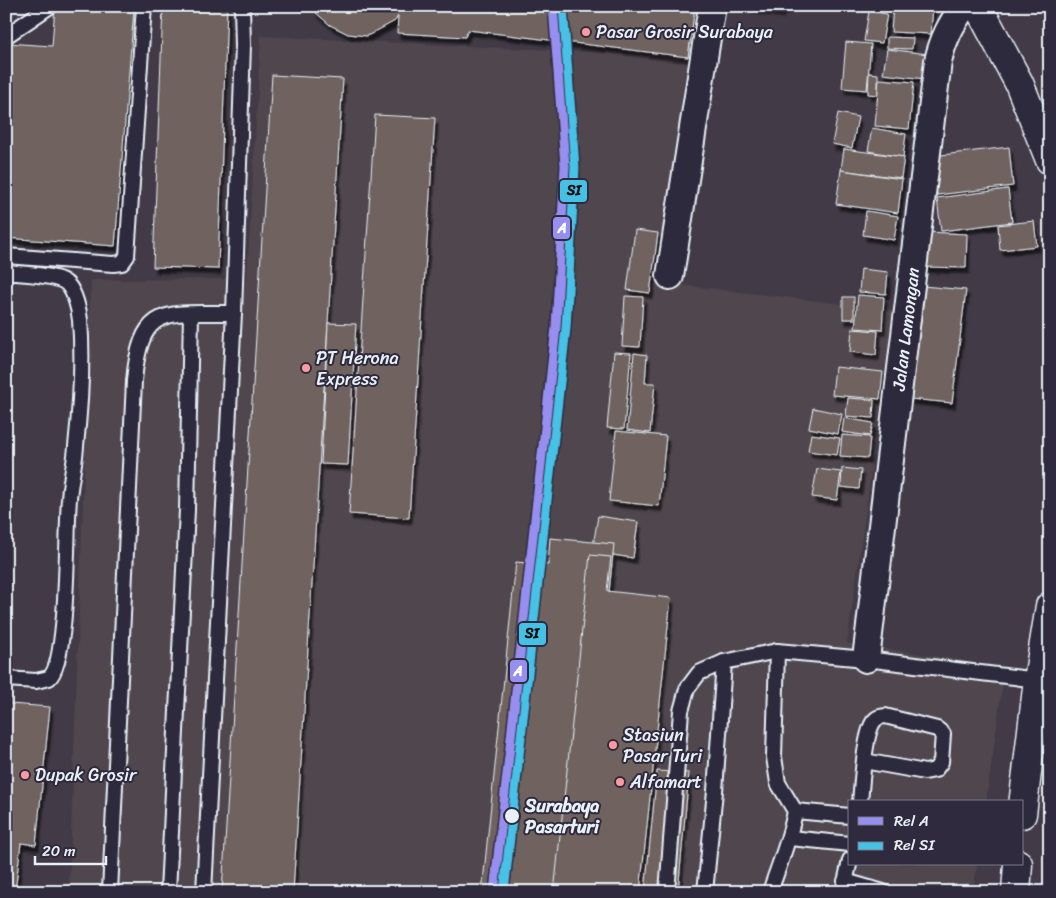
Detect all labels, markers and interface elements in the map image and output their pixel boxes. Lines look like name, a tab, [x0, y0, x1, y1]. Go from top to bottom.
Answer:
place label: Pasar Grosir Surabaya	[596, 16, 774, 48]
marker: Pasar Grosir Surabaya	[580, 26, 592, 38]
text: SI	[566, 178, 583, 203]
line badge: SI	[559, 179, 588, 203]
line badge: A	[552, 216, 571, 240]
text: A	[556, 216, 567, 241]
street label: Jalan Lamongan	[882, 265, 929, 393]
place label: PT Herona Express	[316, 342, 398, 395]
marker: PT Herona Express	[300, 362, 312, 374]
text: SI	[524, 621, 541, 646]
line badge: SI	[518, 622, 547, 646]
line badge: A	[509, 659, 528, 683]
text: A	[512, 659, 523, 684]
place label: Stasiun Pasar Turi	[623, 719, 703, 772]
marker: Stasiun Pasar Turi	[607, 739, 619, 751]
place label: Dupak Grosir	[35, 759, 138, 791]
place label: Alfamart	[629, 766, 702, 798]
marker: Dupak Grosir	[19, 769, 31, 781]
marker: Alfamart	[614, 776, 626, 788]
place label: Surabaya Pasarturi	[524, 790, 600, 843]
legend	[848, 800, 1024, 866]
marker: Surabaya Pasarturi	[503, 807, 521, 825]
text: Rel A	[894, 808, 929, 834]
text: Rel SI	[894, 832, 935, 858]
scale bar	[35, 833, 106, 865]
text: 20 m	[42, 838, 76, 864]

